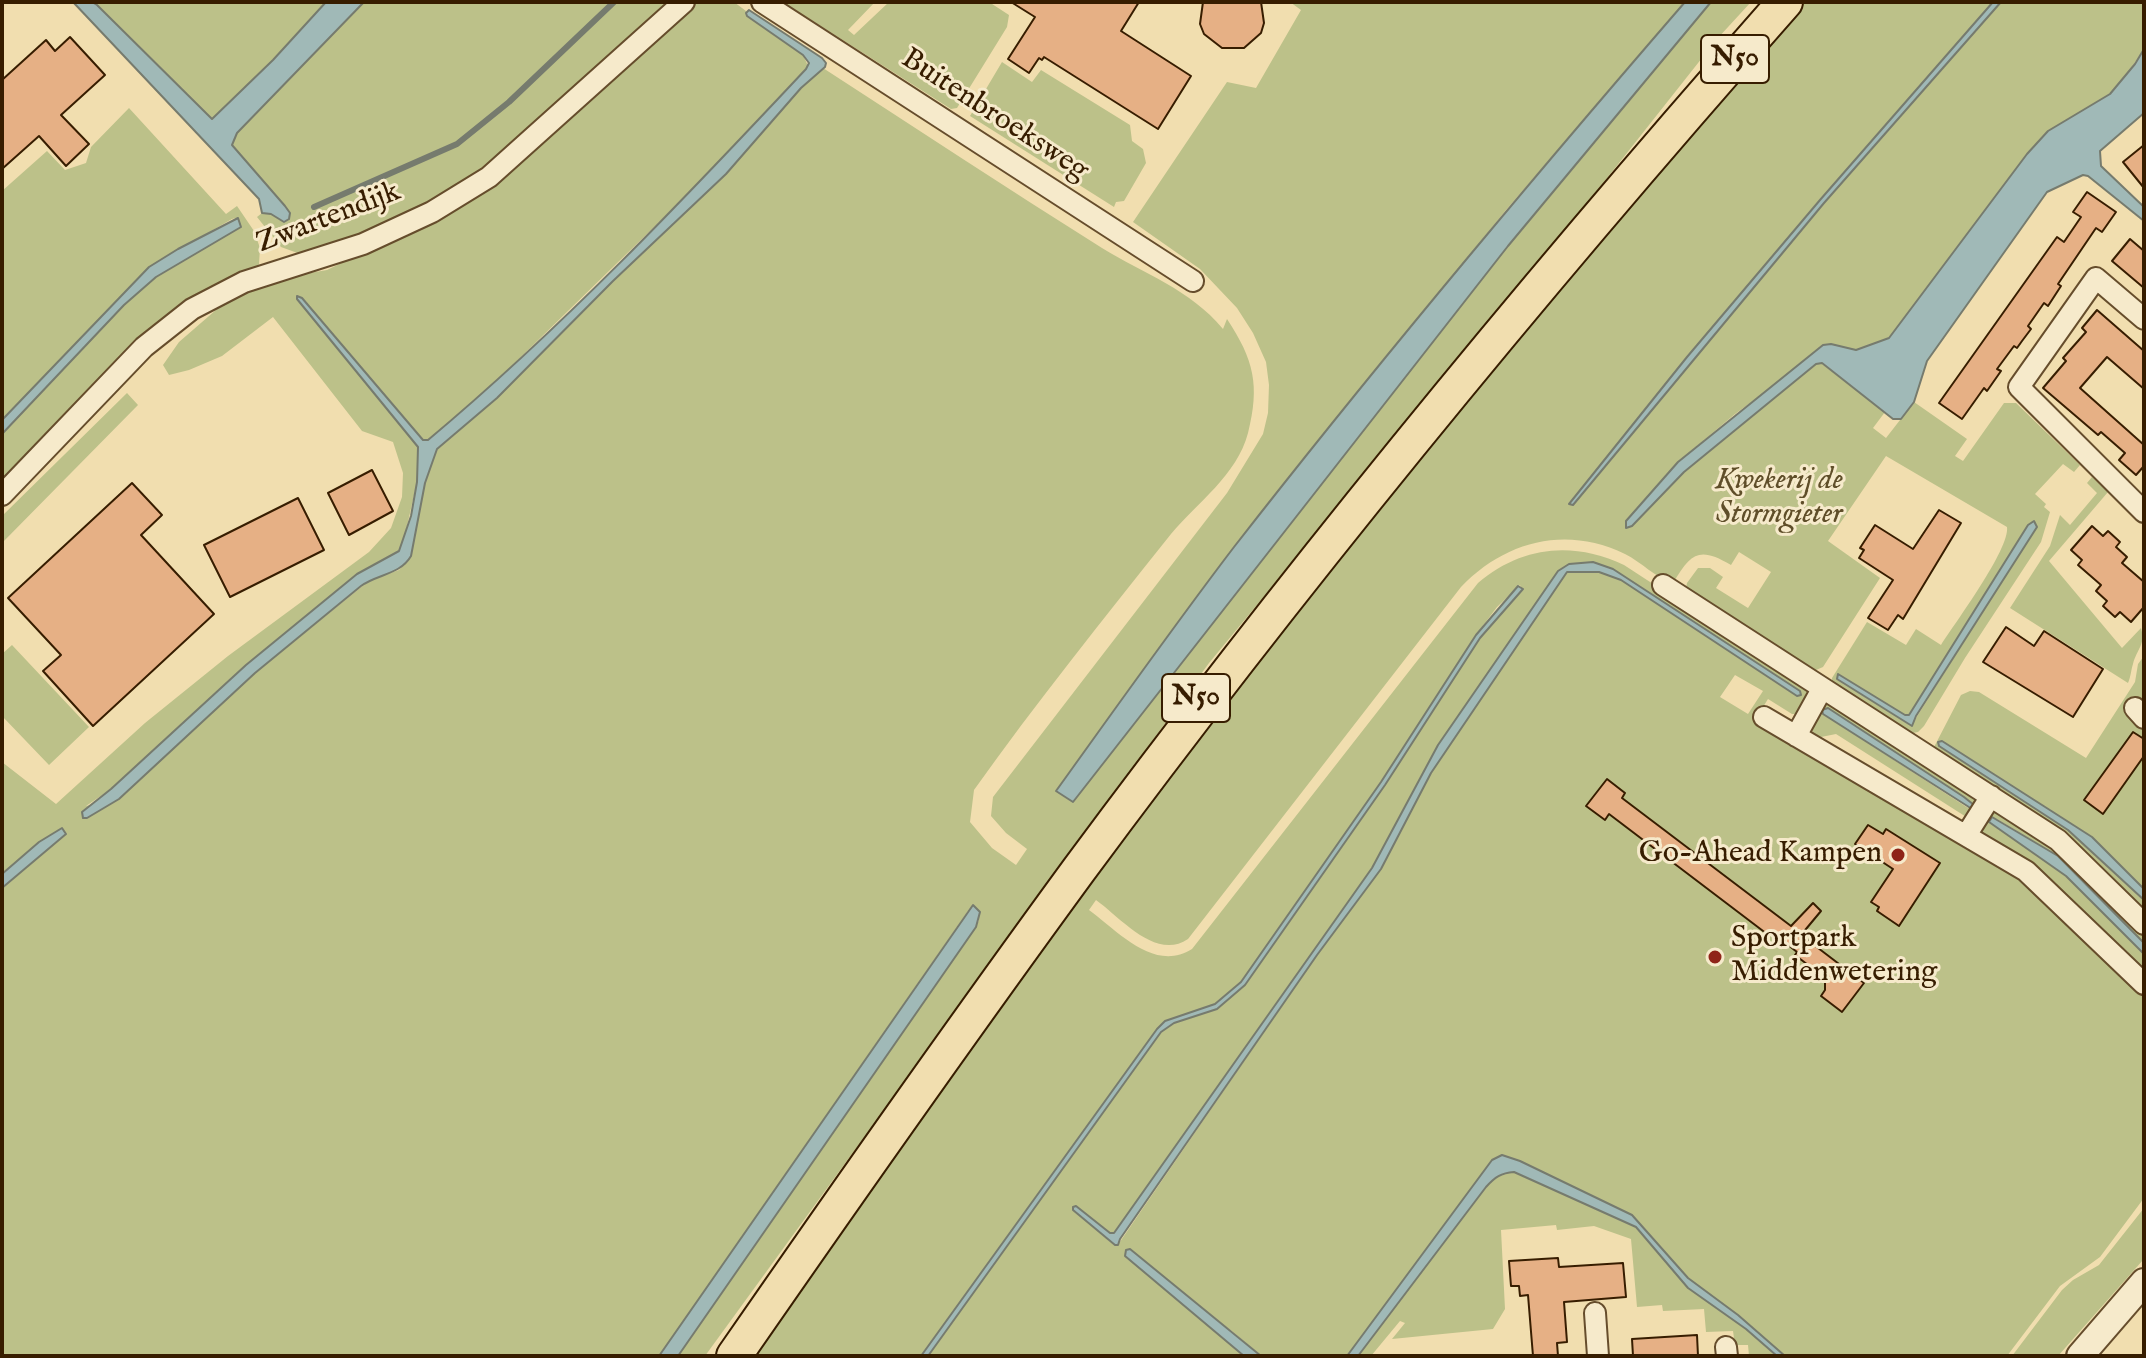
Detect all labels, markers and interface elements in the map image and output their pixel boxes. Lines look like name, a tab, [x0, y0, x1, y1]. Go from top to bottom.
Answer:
road number: N50	[1701, 35, 1769, 83]
street label: Buitenbroeksweg	[893, 42, 1095, 190]
street label: Zwartendijk	[252, 175, 406, 263]
park label: Kwekerij de Stormgieter	[1715, 464, 1843, 534]
road number: N50	[1162, 674, 1230, 722]
place label: Go-Ahead Kampen	[1639, 837, 1882, 873]
marker: Go-Ahead Kampen	[1889, 846, 1907, 864]
place label: Sportpark Middenwetering	[1731, 922, 1937, 992]
marker: Sportpark Middenwetering	[1706, 948, 1724, 966]

